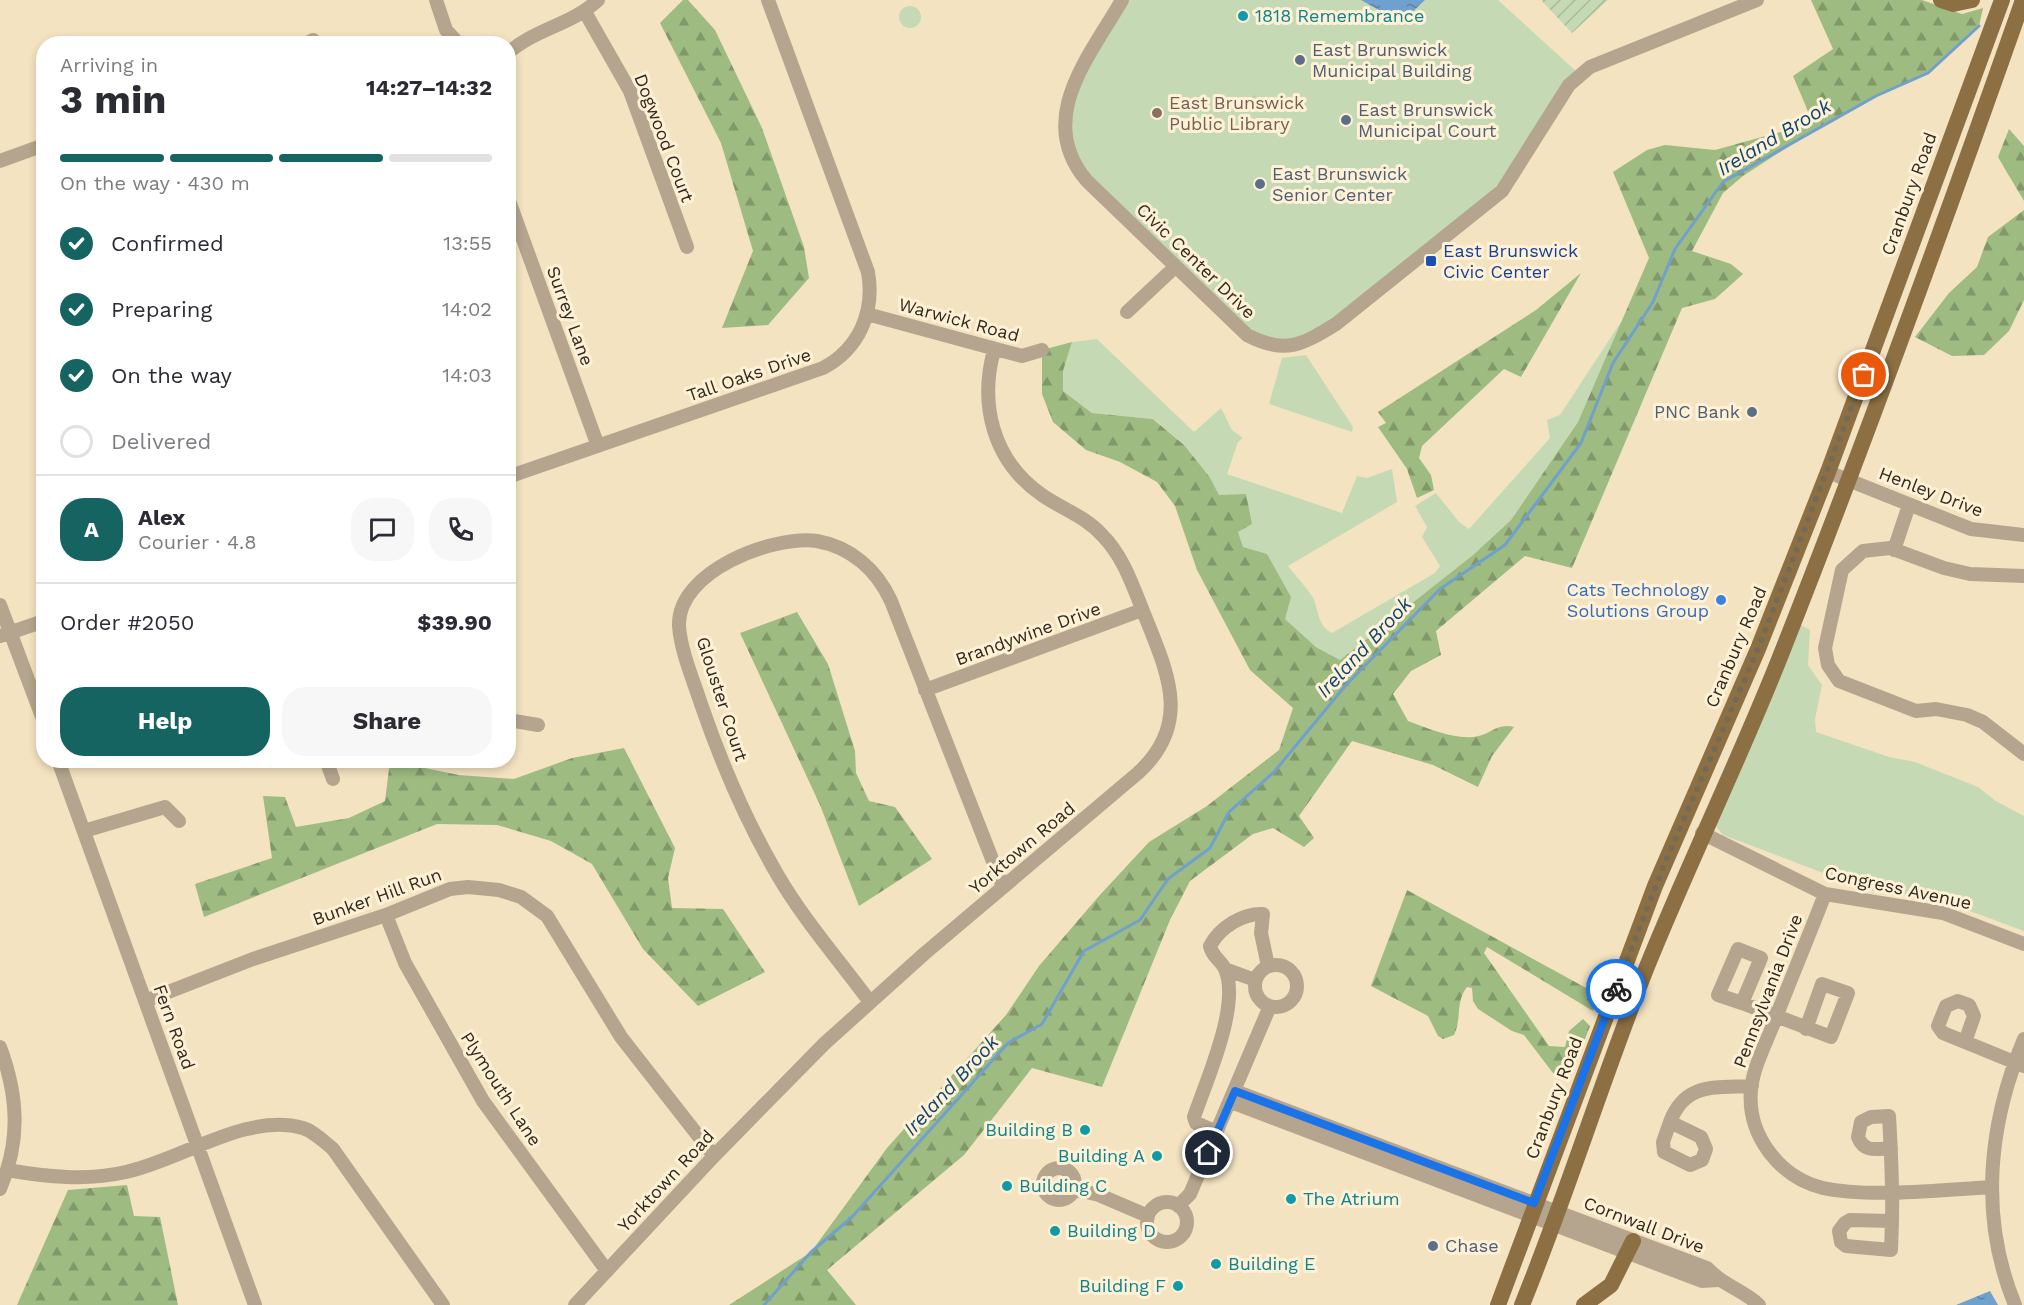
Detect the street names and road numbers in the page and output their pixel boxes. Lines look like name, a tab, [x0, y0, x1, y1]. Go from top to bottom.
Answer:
street label: Dogwood Court	[630, 71, 699, 205]
street label: Cranbury Road	[1877, 129, 1941, 258]
street label: Civic Center Drive	[1133, 199, 1260, 323]
street label: Surrey Lane	[543, 263, 598, 368]
street label: Warwick Road	[897, 293, 1022, 346]
street label: Tall Oaks Drive	[684, 343, 814, 406]
street label: Henley Drive	[1876, 462, 1986, 521]
street label: Cranbury Road	[1701, 583, 1770, 710]
street label: Brandywine Drive	[952, 597, 1103, 670]
street label: Glouster Court	[692, 634, 753, 764]
street label: Yorktown Road	[964, 797, 1079, 898]
street label: Congress Avenue	[1823, 862, 1973, 913]
street label: Bunker Hill Run	[309, 863, 444, 930]
street label: Pennsylvania Drive	[1729, 911, 1807, 1071]
street label: Fern Road	[149, 981, 200, 1072]
street label: Plymouth Lane	[457, 1028, 546, 1150]
street label: Cranbury Road	[1521, 1034, 1587, 1162]
street label: Yorktown Road	[613, 1125, 718, 1236]
street label: Cornwall Drive	[1581, 1192, 1708, 1257]

